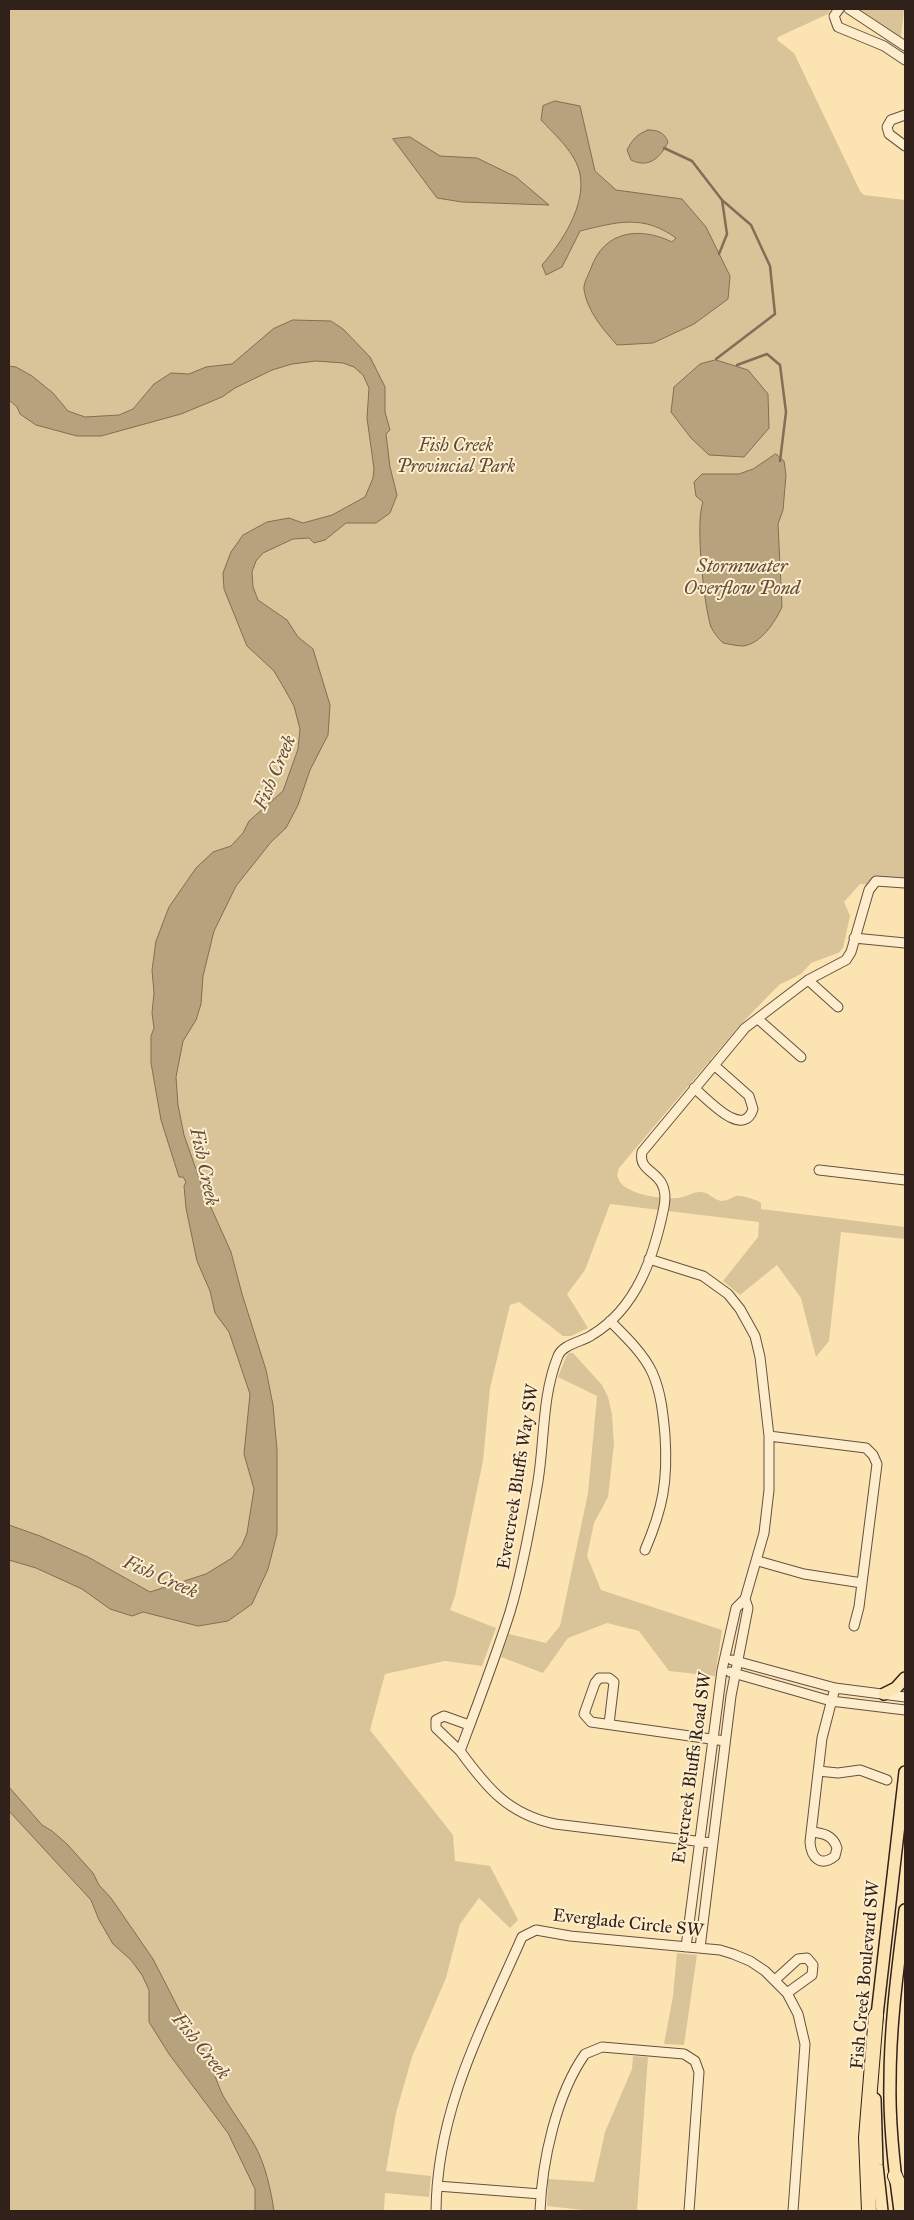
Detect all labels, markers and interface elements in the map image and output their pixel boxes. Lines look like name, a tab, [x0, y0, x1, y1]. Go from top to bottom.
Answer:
park label: Fish Creek Provincial Park	[397, 436, 515, 478]
water label: Stormwater Overflow Pond	[684, 556, 800, 600]
water label: Fish Creek	[250, 732, 302, 814]
water label: Fish Creek	[184, 1126, 222, 1208]
street label: Evercreek Bluffs Way SW	[494, 1383, 544, 1571]
water label: Fish Creek	[119, 1551, 201, 1605]
street label: Evercreek Bluffs Road SW	[669, 1671, 717, 1865]
street label: Fish Creek Boulevard SW	[847, 1880, 885, 2070]
street label: Everglade Circle SW	[552, 1905, 704, 1943]
water label: Fish Creek	[166, 2009, 234, 2085]

